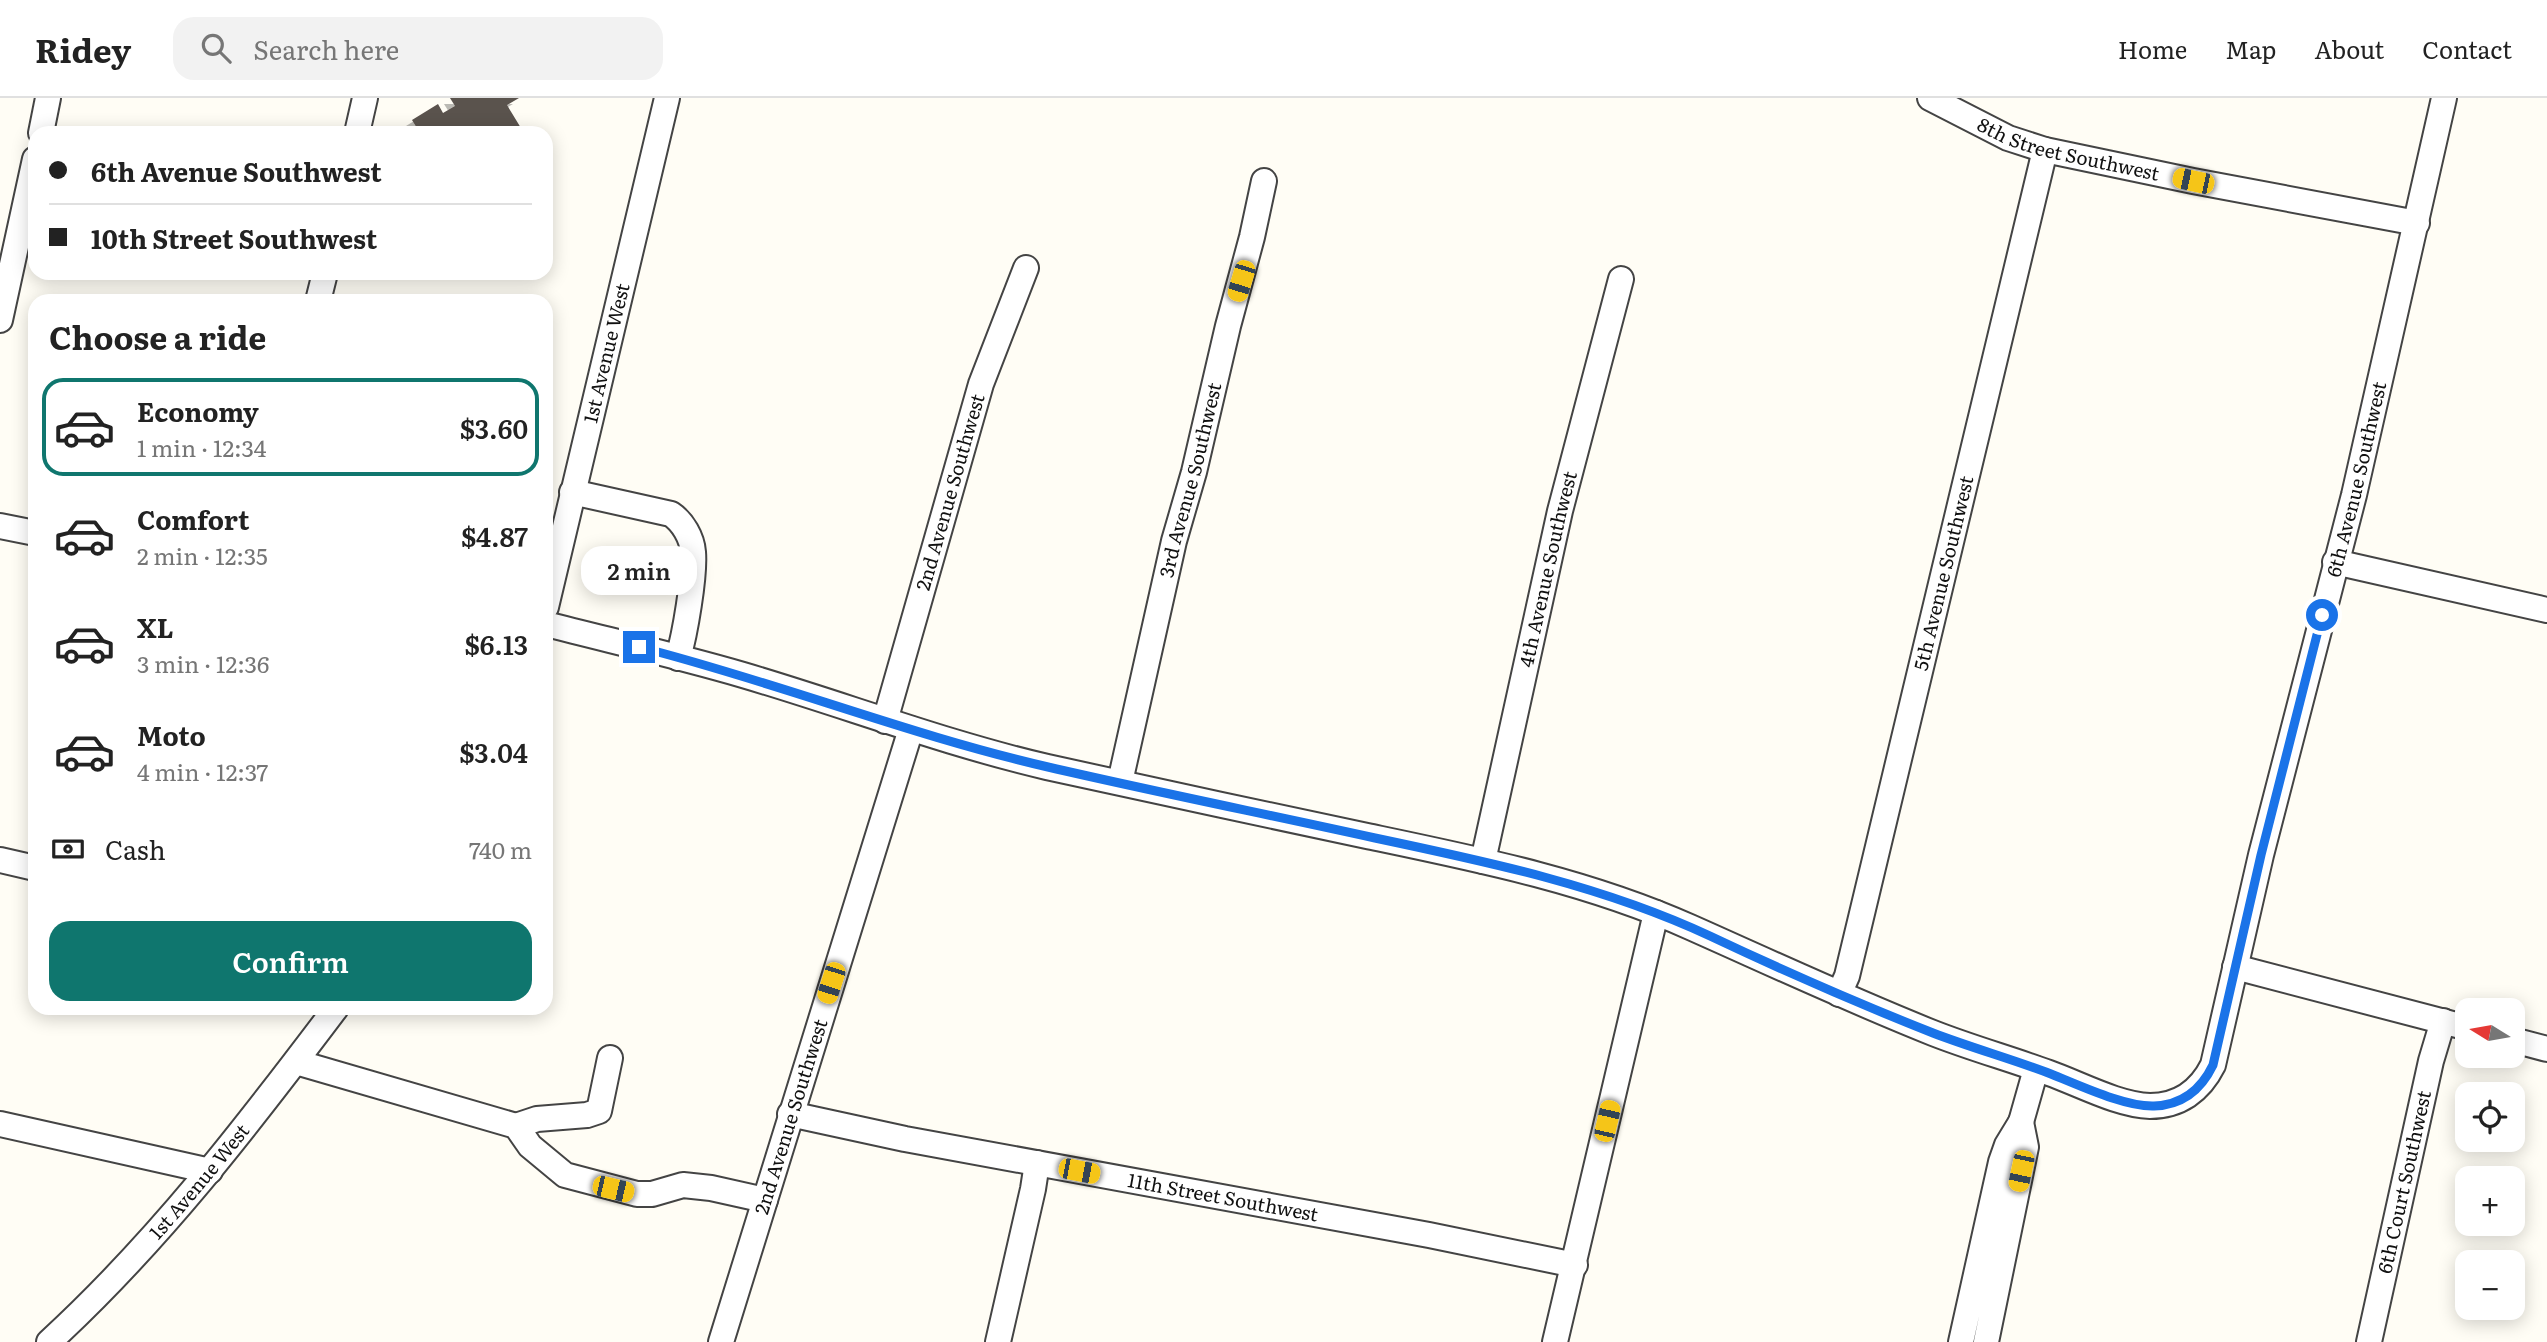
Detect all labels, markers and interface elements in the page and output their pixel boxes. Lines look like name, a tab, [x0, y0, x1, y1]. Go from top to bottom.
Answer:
search box	[173, 17, 663, 80]
text: Ridey	[35, 24, 131, 73]
icon: search	[197, 29, 235, 67]
text: Search here	[253, 29, 399, 68]
text: Home	[2118, 31, 2187, 66]
text: Map	[2225, 31, 2276, 66]
text: About	[2314, 31, 2384, 66]
text: Contact	[2422, 31, 2512, 66]
street label: 8th Street Southwest	[1973, 110, 2162, 187]
text: 6th Avenue Southwest	[91, 151, 382, 190]
car	[2171, 166, 2216, 196]
text: 10th Street Southwest	[91, 218, 377, 257]
car	[1225, 258, 1258, 304]
street label: 1st Avenue West	[575, 280, 636, 426]
text: Choose a ride	[49, 312, 266, 360]
street label: 6th Avenue Southwest	[2318, 378, 2392, 580]
street label: 3rd Avenue Southwest	[1151, 379, 1227, 580]
street label: 2nd Avenue Southwest	[908, 390, 991, 593]
text: Economy	[137, 391, 259, 430]
icon: car	[53, 396, 116, 459]
text: $3.60	[460, 408, 528, 447]
text: 1 min · 12:34	[137, 430, 267, 464]
street label: 4th Avenue Southwest	[1511, 467, 1583, 670]
street label: 5th Avenue Southwest	[1906, 472, 1980, 673]
text: Comfort	[137, 499, 249, 538]
icon: car	[53, 504, 116, 567]
text: $4.87	[461, 516, 528, 555]
text: 2 min · 12:35	[137, 538, 268, 572]
callout: 2 min	[581, 546, 697, 594]
text: 2 min	[607, 553, 671, 587]
route start	[2306, 599, 2338, 631]
text: XL	[137, 607, 174, 646]
icon: car	[53, 612, 116, 675]
text: $6.13	[465, 624, 528, 663]
route end	[623, 631, 655, 663]
text: 3 min · 12:36	[137, 646, 269, 680]
text: Moto	[137, 715, 206, 754]
icon: car	[53, 720, 116, 783]
text: $3.04	[459, 732, 528, 771]
text: 4 min · 12:37	[137, 754, 268, 788]
text: Cash	[105, 829, 166, 868]
icon: cash	[49, 830, 87, 868]
text: 740 m	[469, 832, 532, 866]
button: Confirm	[49, 921, 532, 1001]
car	[815, 960, 848, 1006]
north arrow	[2455, 998, 2525, 1068]
map controls	[2455, 998, 2525, 1320]
street label: 2nd Avenue Southwest	[746, 1015, 833, 1218]
button: locate	[2455, 1082, 2525, 1152]
street label: 6th Court Southwest	[2370, 1087, 2437, 1276]
car	[1593, 1098, 1622, 1144]
street label: 1st Avenue West	[142, 1117, 255, 1245]
car	[2007, 1148, 2036, 1194]
car	[1057, 1157, 1102, 1185]
street label: 11th Street Southwest	[1126, 1165, 1321, 1227]
button: +	[2455, 1166, 2525, 1236]
car	[591, 1174, 636, 1204]
button: −	[2455, 1250, 2525, 1320]

